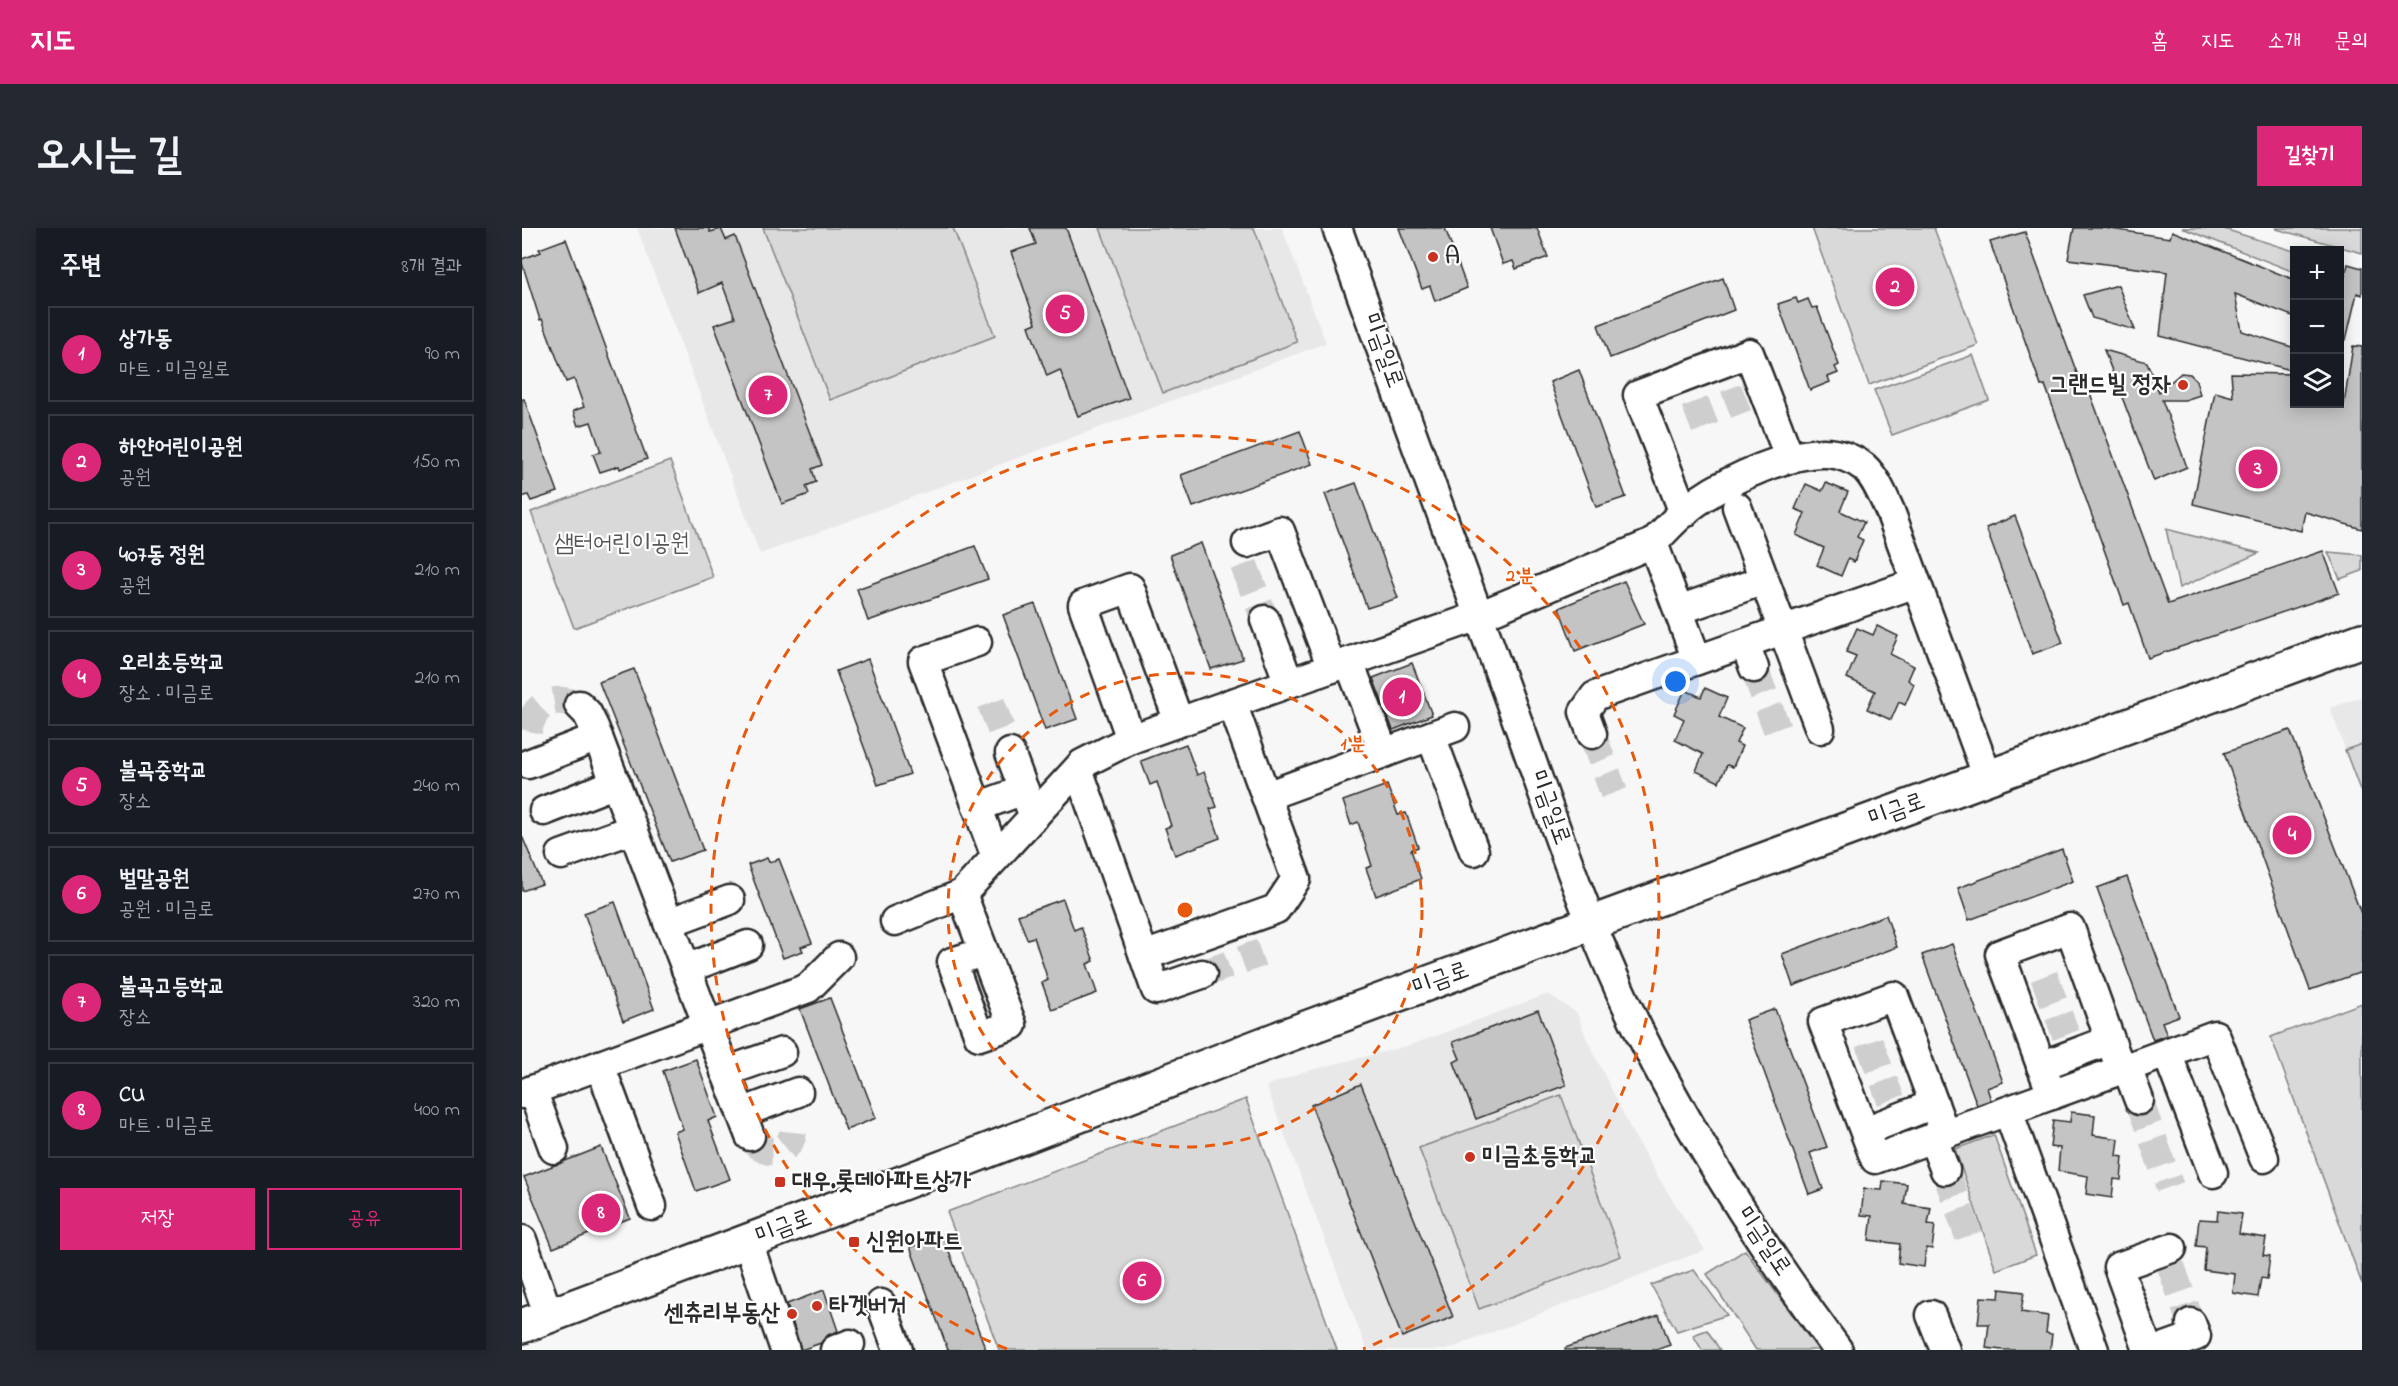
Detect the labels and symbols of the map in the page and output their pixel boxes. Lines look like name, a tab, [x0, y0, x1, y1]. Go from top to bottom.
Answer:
place label: A	[1445, 240, 1460, 275]
marker: A	[1426, 250, 1440, 264]
pin: 2	[1876, 264, 1914, 310]
pin: 5	[1046, 292, 1084, 337]
street label: 미금일로	[1352, 309, 1412, 393]
place label: 그랜드빌 정자	[2049, 368, 2171, 403]
pin: 7	[748, 372, 788, 418]
marker: 그랜드빌 정자	[2176, 378, 2190, 392]
pin: 3	[2238, 446, 2278, 492]
park label: 샘터어린이공원	[554, 527, 690, 562]
text: 2 분	[1505, 564, 1534, 590]
your location	[1661, 667, 1690, 696]
pin: 1	[1382, 674, 1422, 720]
text: 1 분	[1341, 732, 1365, 758]
street label: 미금일로	[1519, 766, 1579, 850]
street label: 미금로	[1864, 785, 1930, 837]
pin: 4	[2272, 812, 2312, 858]
centre of rings	[1175, 900, 1195, 920]
street label: 미금로	[1408, 954, 1474, 1006]
place label: 미금초등학교	[1482, 1140, 1598, 1175]
marker: 미금초등학교	[1463, 1150, 1477, 1164]
place label: 대우.롯데아파트상가	[792, 1165, 971, 1200]
marker: 대우.롯데아파트상가	[773, 1175, 787, 1189]
pin: 8	[582, 1190, 620, 1236]
street label: 미금일로	[1727, 1200, 1799, 1284]
street label: 미금로	[751, 1201, 817, 1255]
place label: 신원아파트	[866, 1225, 963, 1260]
marker: 신원아파트	[847, 1235, 861, 1249]
pin: 6	[1122, 1258, 1162, 1304]
place label: 타겟버거	[829, 1289, 906, 1324]
place label: 센츄리부동산	[663, 1297, 781, 1332]
marker: 타겟버거	[810, 1299, 824, 1313]
marker: 센츄리부동산	[785, 1307, 799, 1321]

